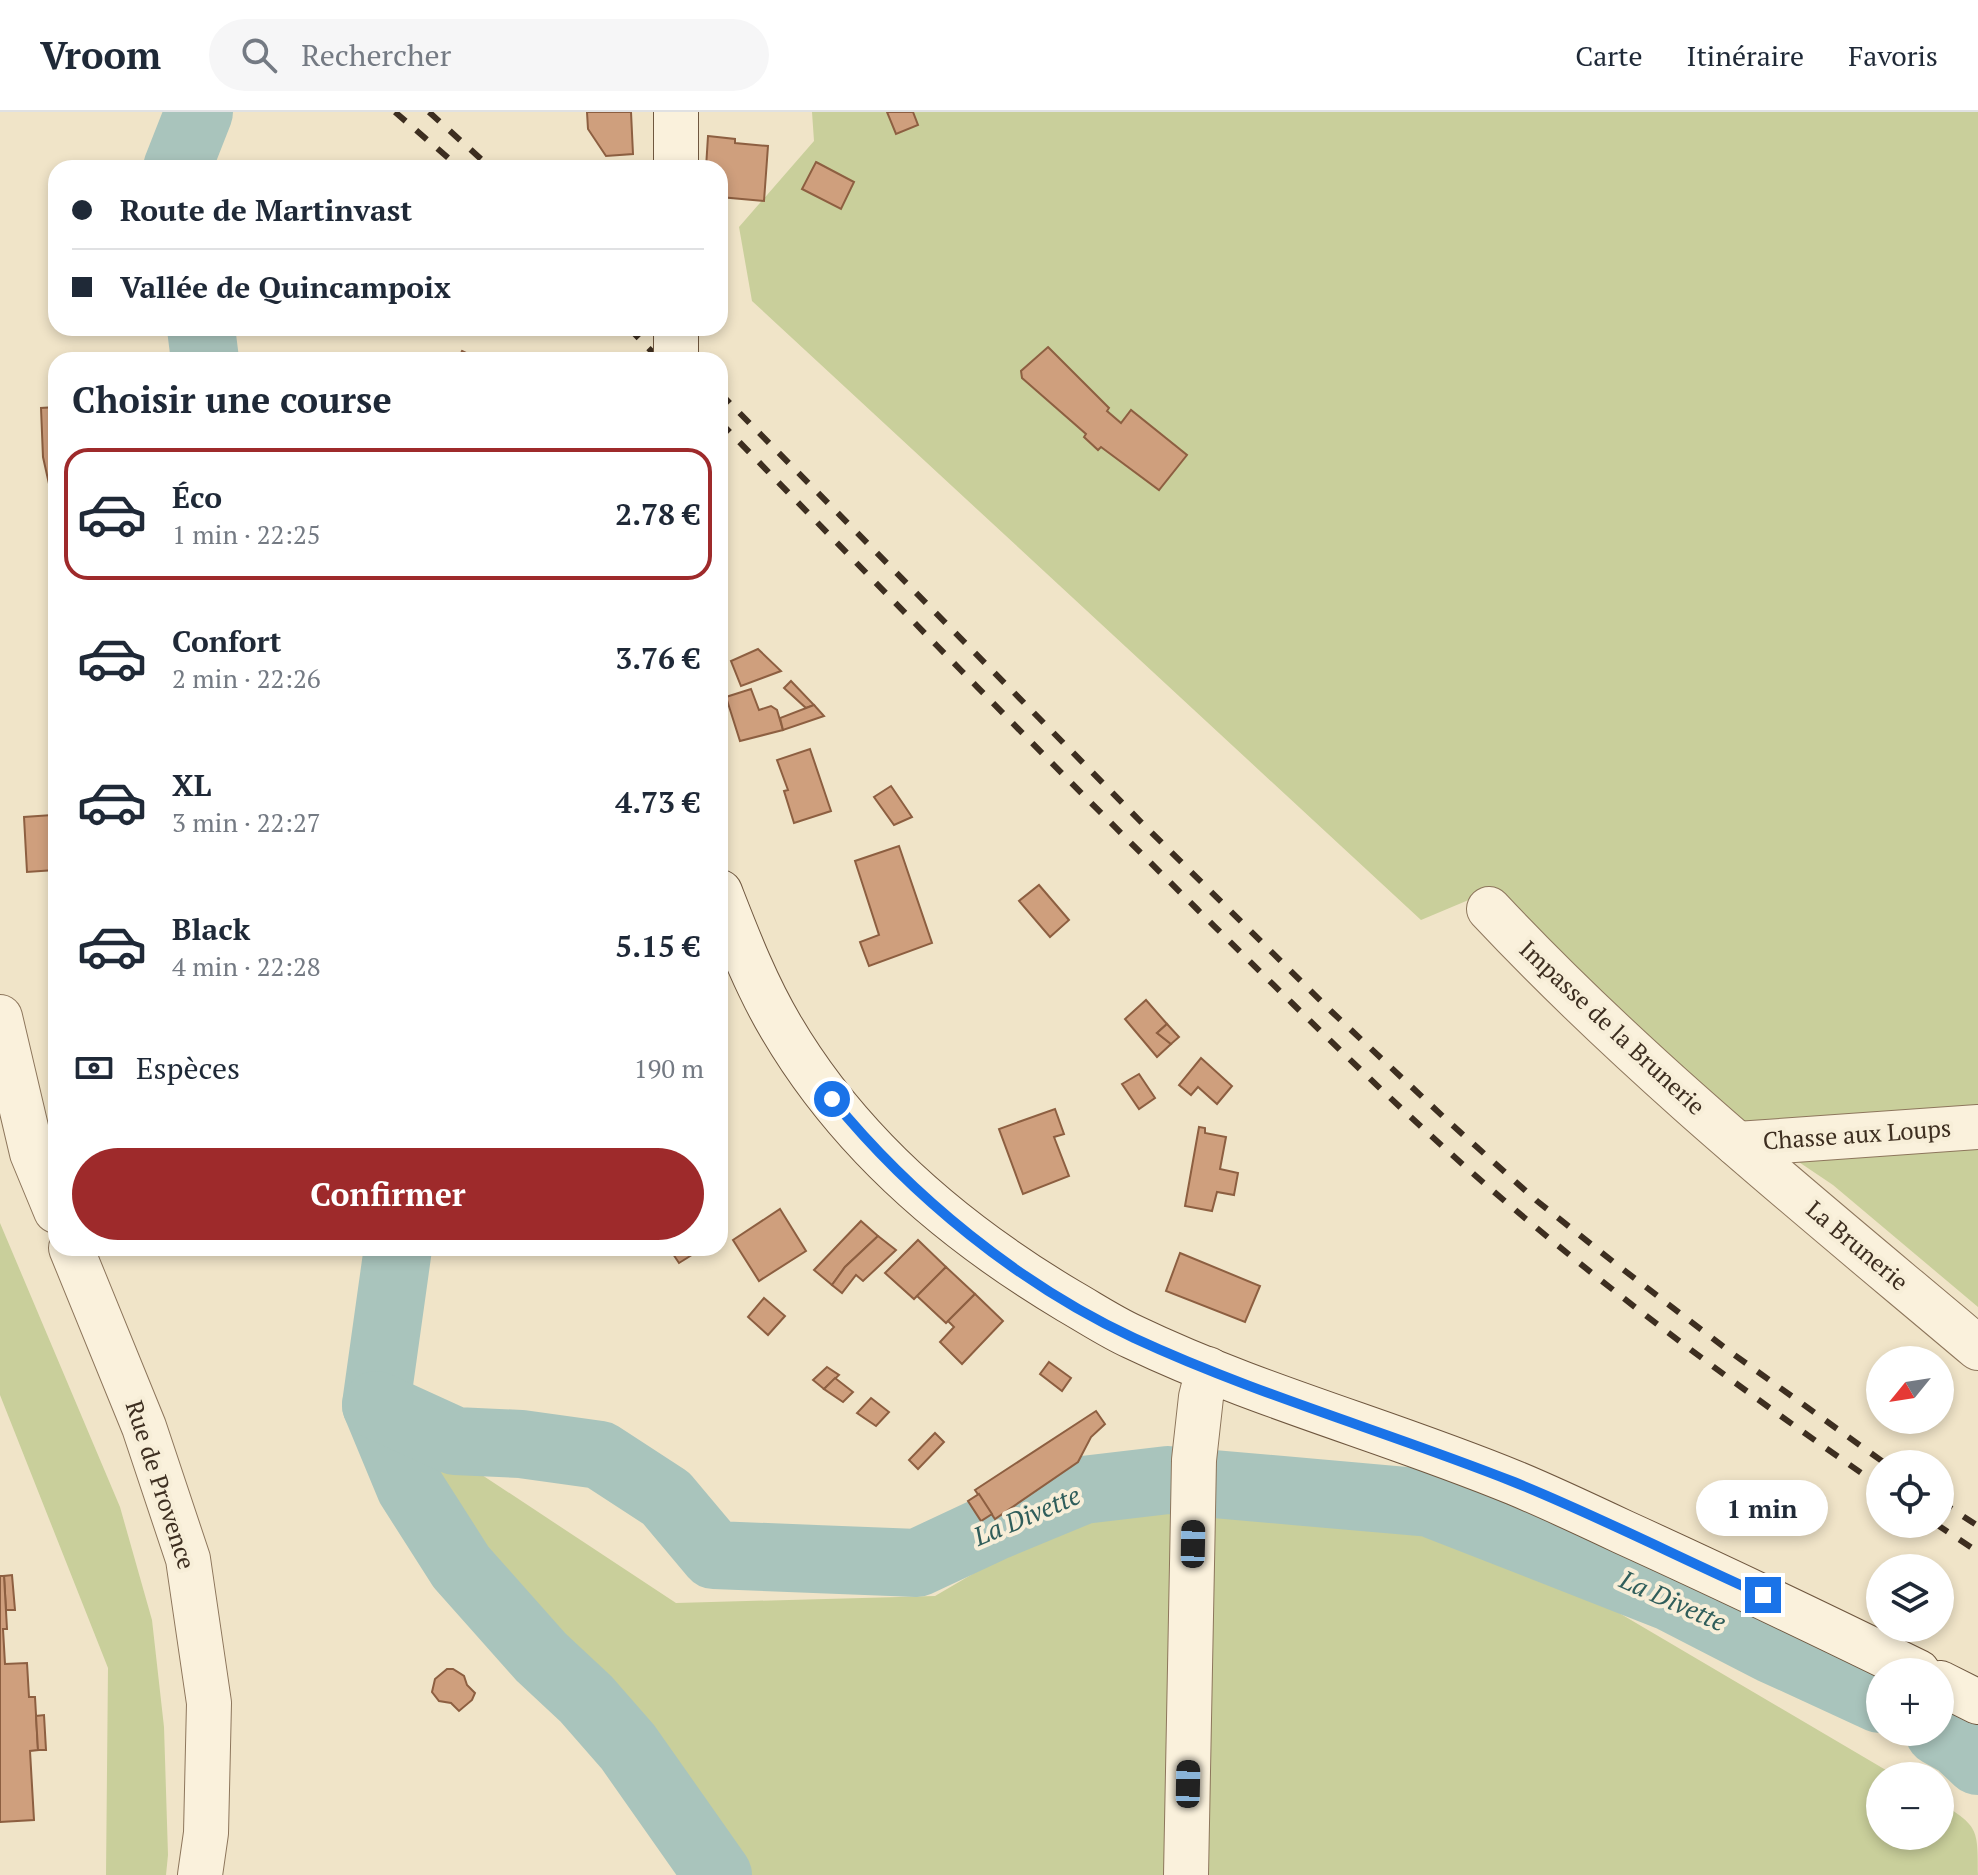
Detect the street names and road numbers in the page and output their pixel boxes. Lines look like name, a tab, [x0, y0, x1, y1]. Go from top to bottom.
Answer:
street label: Impasse de la Brunerie	[1513, 933, 1712, 1122]
street label: Chasse aux Loups	[1762, 1111, 1952, 1157]
street label: La Brunerie	[1800, 1193, 1915, 1297]
street label: Rue de Provence	[119, 1396, 203, 1573]

